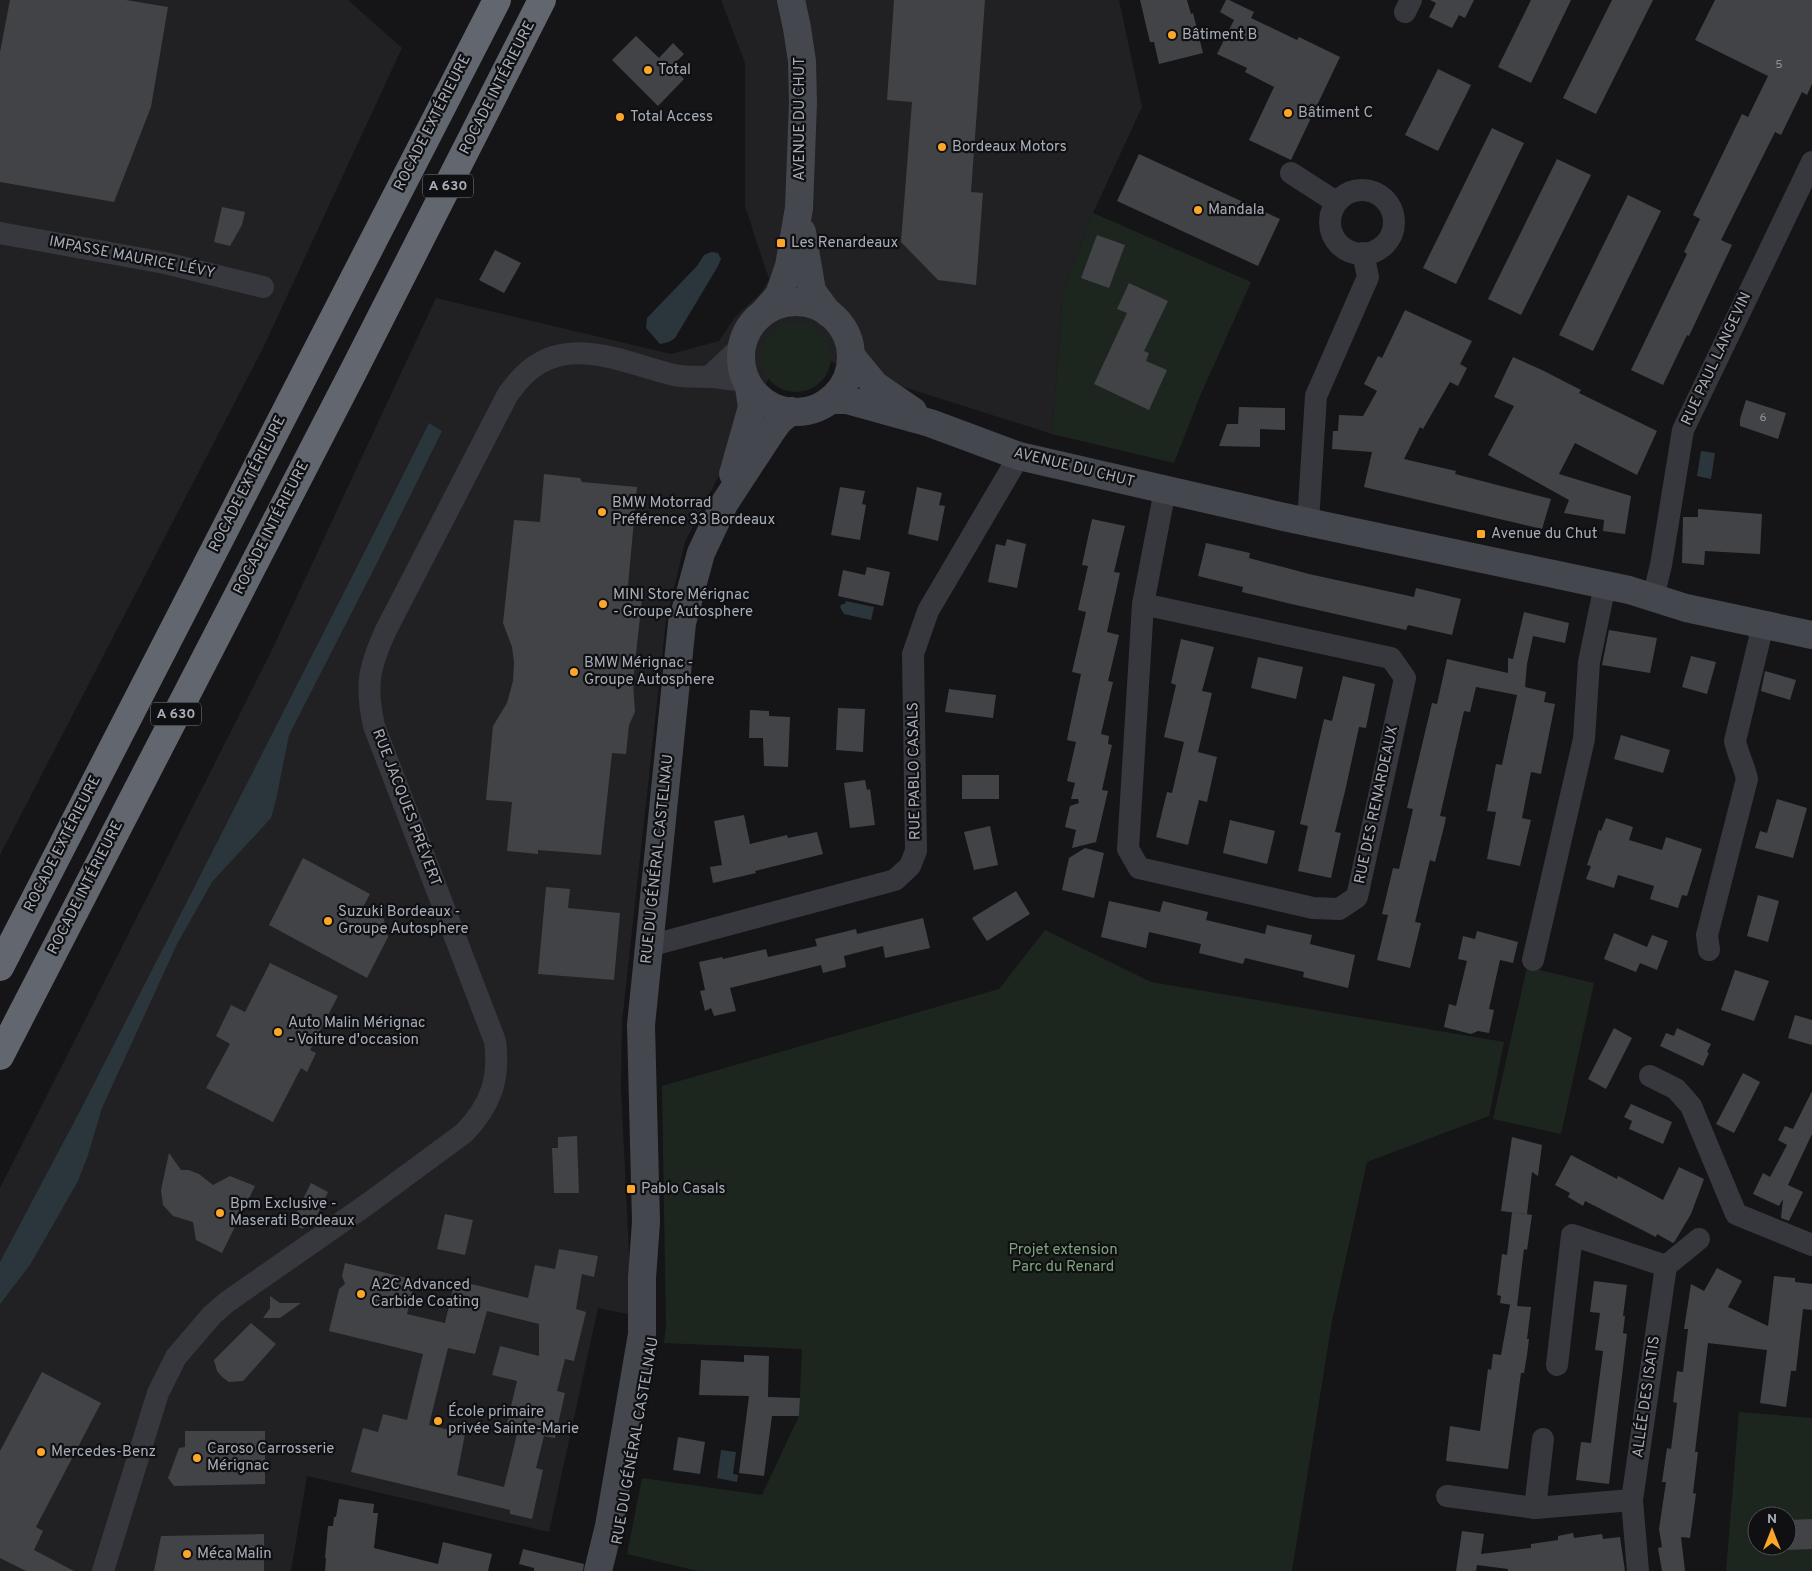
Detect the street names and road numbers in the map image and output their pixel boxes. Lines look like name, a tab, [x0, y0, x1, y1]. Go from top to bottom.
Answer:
street label: ROCADE INTÉRIEURE	[455, 17, 540, 158]
street label: ROCADE EXTÉRIEURE	[389, 51, 476, 195]
street label: AVENUE DU CHUT	[791, 57, 810, 181]
road number: A 630	[423, 175, 473, 198]
street label: IMPASSE MAURICE LÉVY	[47, 232, 217, 284]
street label: RUE PAUL LANGEVIN	[1678, 289, 1756, 429]
street label: ROCADE EXTÉRIEURE	[204, 412, 291, 556]
street label: AVENUE DU CHUT	[1012, 444, 1136, 492]
street label: ROCADE INTÉRIEURE	[229, 457, 314, 598]
road number: A 630	[151, 702, 201, 726]
street label: RUE PABLO CASALS	[904, 702, 926, 840]
street label: RUE DES RENARDEAUX	[1351, 724, 1403, 886]
street label: RUE JACQUES PRÉVERT	[367, 726, 446, 889]
street label: RUE DU GÉNÉRAL CASTELNAU	[637, 753, 678, 965]
street label: ROCADE EXTÉRIEURE	[19, 772, 106, 916]
street label: ROCADE INTÉRIEURE	[43, 817, 128, 958]
street label: RUE DU GÉNÉRAL CASTELNAU	[607, 1335, 664, 1546]
street label: ALLÉE DES ISATIS	[1628, 1335, 1665, 1459]

